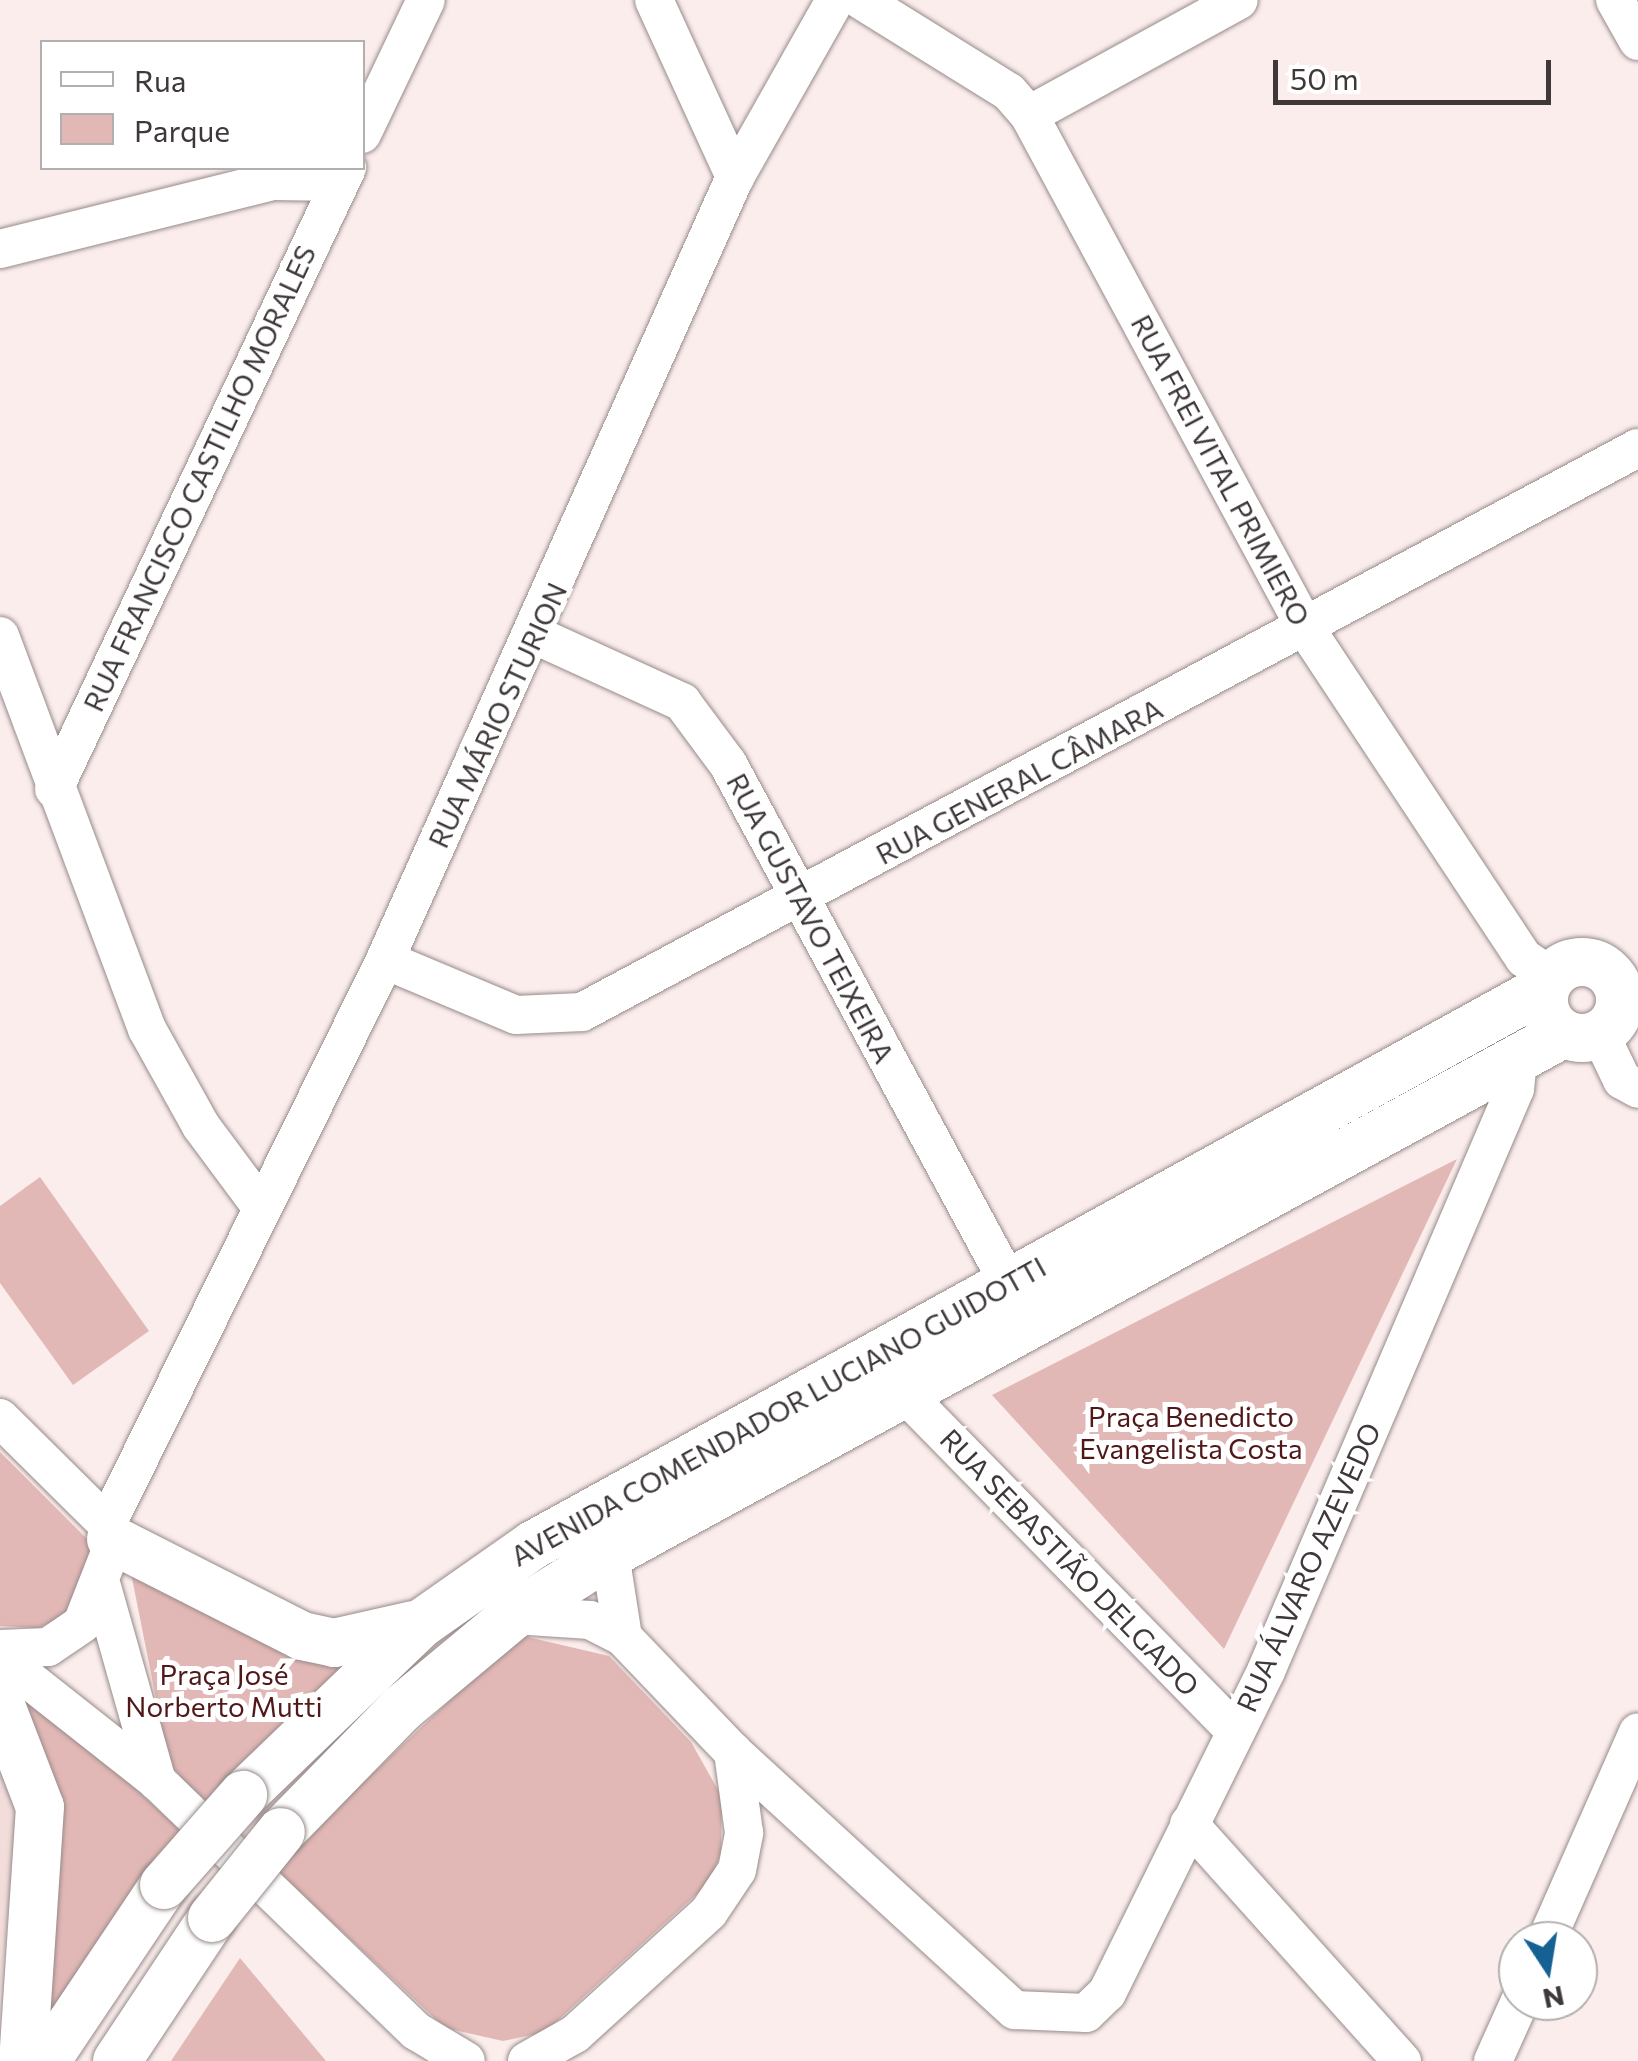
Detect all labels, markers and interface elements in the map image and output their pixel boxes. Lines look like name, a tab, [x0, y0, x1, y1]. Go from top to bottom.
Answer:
legend	[40, 40, 365, 170]
scale bar	[1278, 40, 1556, 102]
text: 50 m	[1290, 59, 1359, 96]
text: Rua	[134, 61, 186, 98]
text: Parque	[134, 111, 230, 148]
street label: RUA FRANCISCO CASTILHO MORALES	[76, 240, 322, 716]
street label: RUA FREI VITAL PRIMIERO	[1125, 309, 1317, 631]
street label: RUA MÁRIO STURION	[421, 577, 573, 853]
street label: RUA GENERAL CÂMARA	[870, 691, 1168, 871]
street label: RUA GUSTAVO TEIXEIRA	[720, 767, 902, 1069]
street label: AVENIDA COMENDADOR LUCIANO GUIDOTTI	[505, 1249, 1051, 1573]
park label: Praça Benedicto Evangelista Costa	[1079, 1399, 1303, 1465]
street label: RUA ÁLVARO AZEVEDO	[1229, 1417, 1387, 1717]
street label: RUA SEBASTIÃO DELGADO	[934, 1422, 1206, 1702]
park label: Praça José Norberto Mutti	[125, 1657, 323, 1723]
north arrow	[1498, 1921, 1598, 2021]
text: N	[1540, 1980, 1568, 2017]

